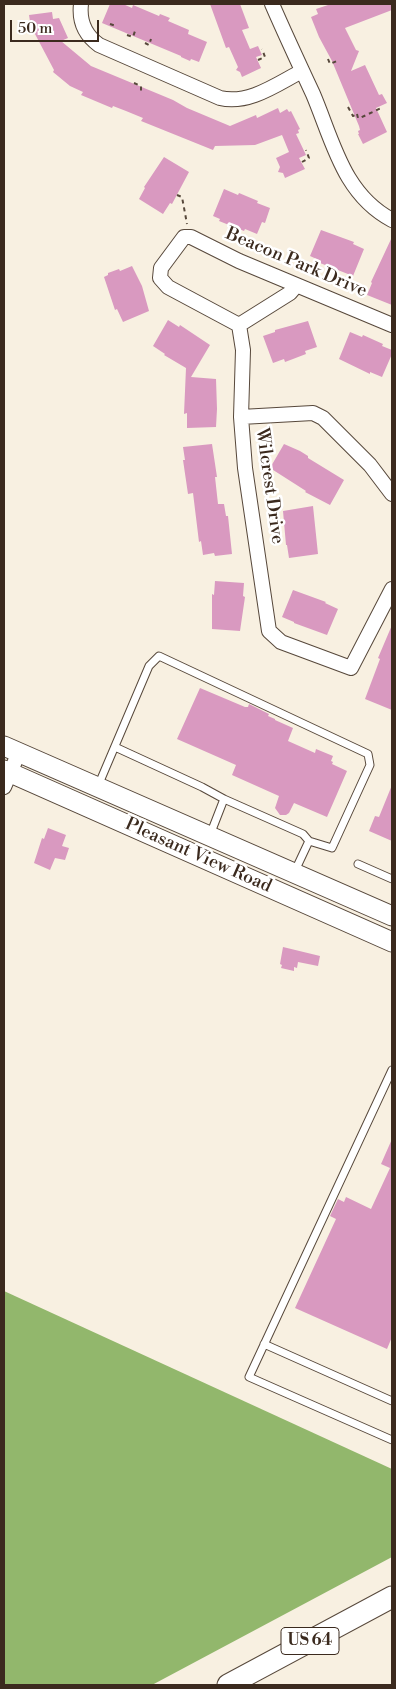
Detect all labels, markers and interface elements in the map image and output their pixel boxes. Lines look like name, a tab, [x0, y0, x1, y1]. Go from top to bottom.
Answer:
scale bar	[12, 10, 101, 42]
text: 50 m	[18, 19, 52, 38]
street label: Beacon Park Drive	[222, 223, 370, 303]
street label: Wilcrest Drive	[250, 427, 288, 545]
street label: Pleasant View Road	[121, 814, 275, 898]
road number: US 64	[281, 1628, 339, 1654]

